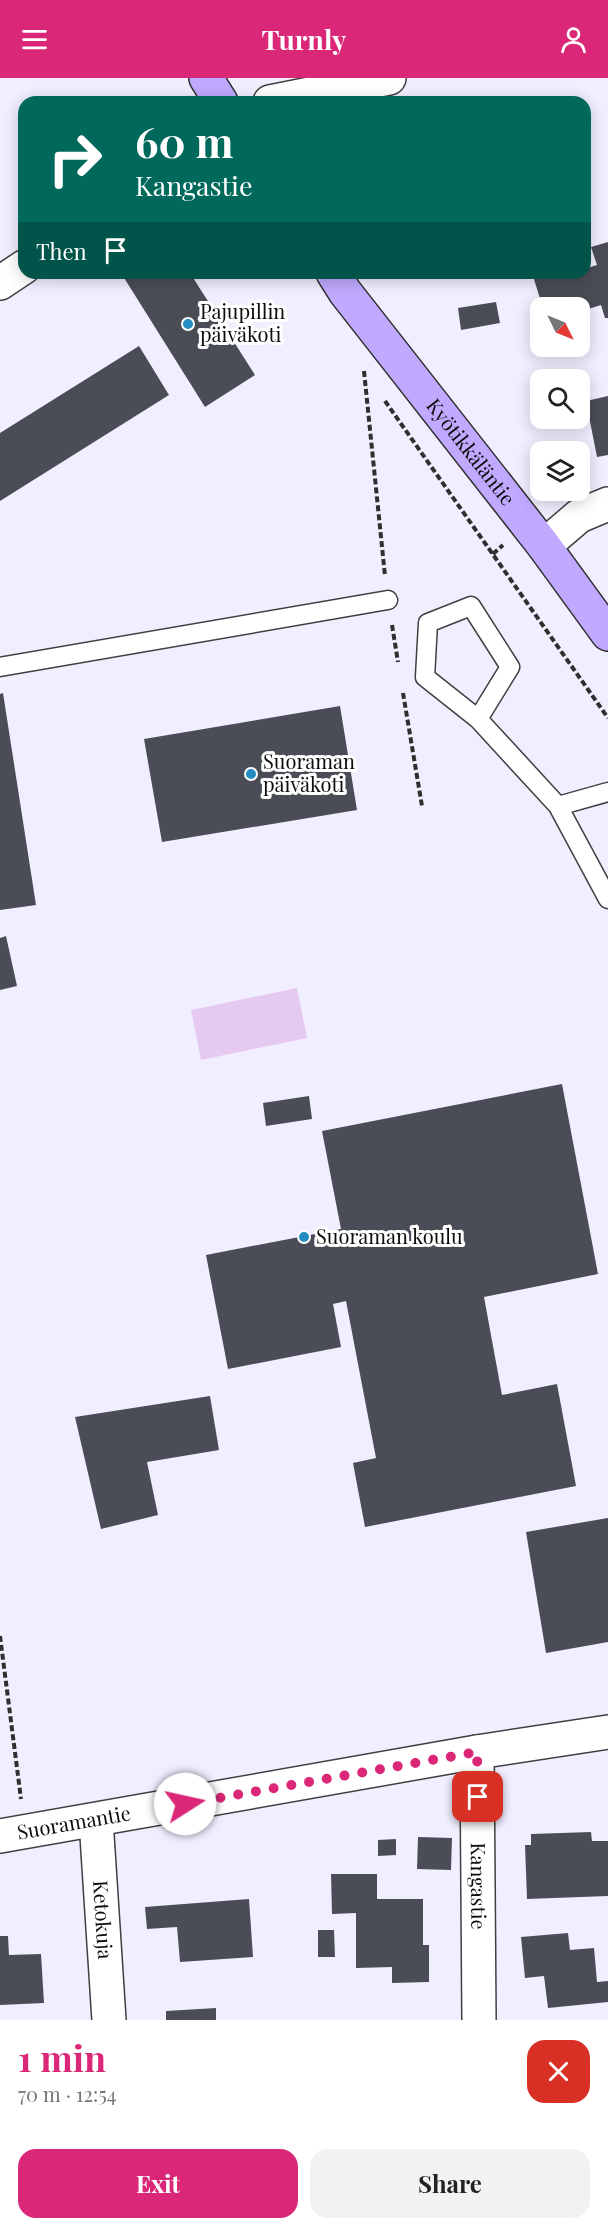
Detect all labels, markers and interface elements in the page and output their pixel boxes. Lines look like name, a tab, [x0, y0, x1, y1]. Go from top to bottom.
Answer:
text: Turnly	[262, 21, 346, 57]
icon: menu	[18, 23, 51, 56]
icon: person	[557, 23, 590, 56]
text: 60 m	[135, 113, 233, 169]
icon: right	[36, 120, 114, 198]
text: Kangastie	[135, 167, 253, 203]
icon: arrive	[99, 234, 132, 267]
text: Then	[36, 236, 87, 266]
place label: Pajupillin päiväkoti	[200, 297, 285, 347]
north arrow	[530, 297, 590, 357]
map controls	[530, 297, 590, 501]
marker: Pajupillin päiväkoti	[181, 317, 195, 331]
button: search	[530, 369, 590, 429]
street label: Kyötikkäläntie	[421, 392, 522, 510]
button: layers	[530, 441, 590, 501]
place label: Suoraman päiväkoti	[263, 747, 355, 797]
marker: Suoraman päiväkoti	[244, 767, 258, 781]
place label: Suoraman koulu	[316, 1222, 463, 1249]
marker: Suoraman koulu	[297, 1230, 311, 1244]
pin	[452, 1771, 503, 1822]
position arrow	[153, 1772, 217, 1836]
icon: arrive	[461, 1780, 494, 1813]
street label: Suoramantie	[15, 1798, 133, 1845]
street label: Kangastie	[466, 1842, 493, 1930]
street label: Ketokuja	[88, 1879, 120, 1960]
text: 1 min	[18, 2033, 106, 2081]
button: close	[527, 2040, 590, 2103]
text: 70 m · 12:54	[18, 2080, 117, 2107]
button: Exit	[18, 2149, 298, 2218]
button: Share	[310, 2149, 590, 2218]

